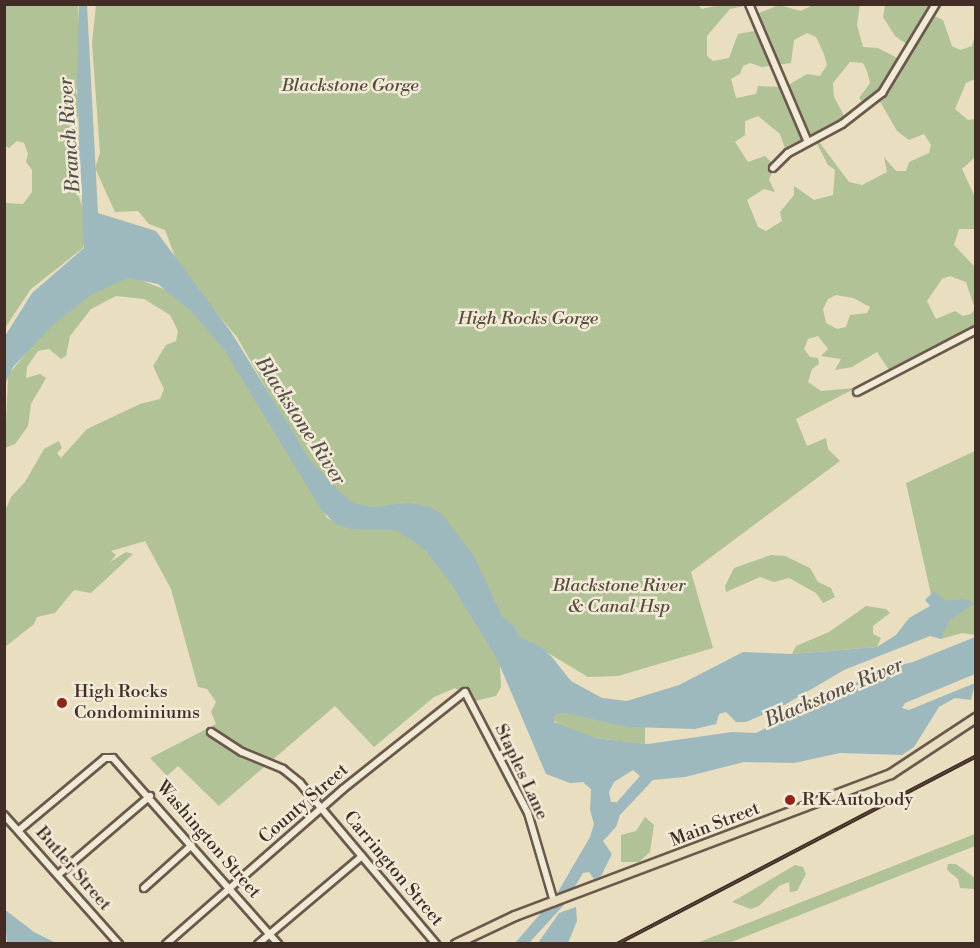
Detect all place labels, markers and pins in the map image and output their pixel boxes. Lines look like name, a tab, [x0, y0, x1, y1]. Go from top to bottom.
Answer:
place label: High Rocks Condominiums	[74, 682, 200, 724]
marker: High Rocks Condominiums	[55, 696, 69, 710]
place label: R K Autobody	[802, 789, 913, 811]
marker: R K Autobody	[783, 793, 797, 807]

